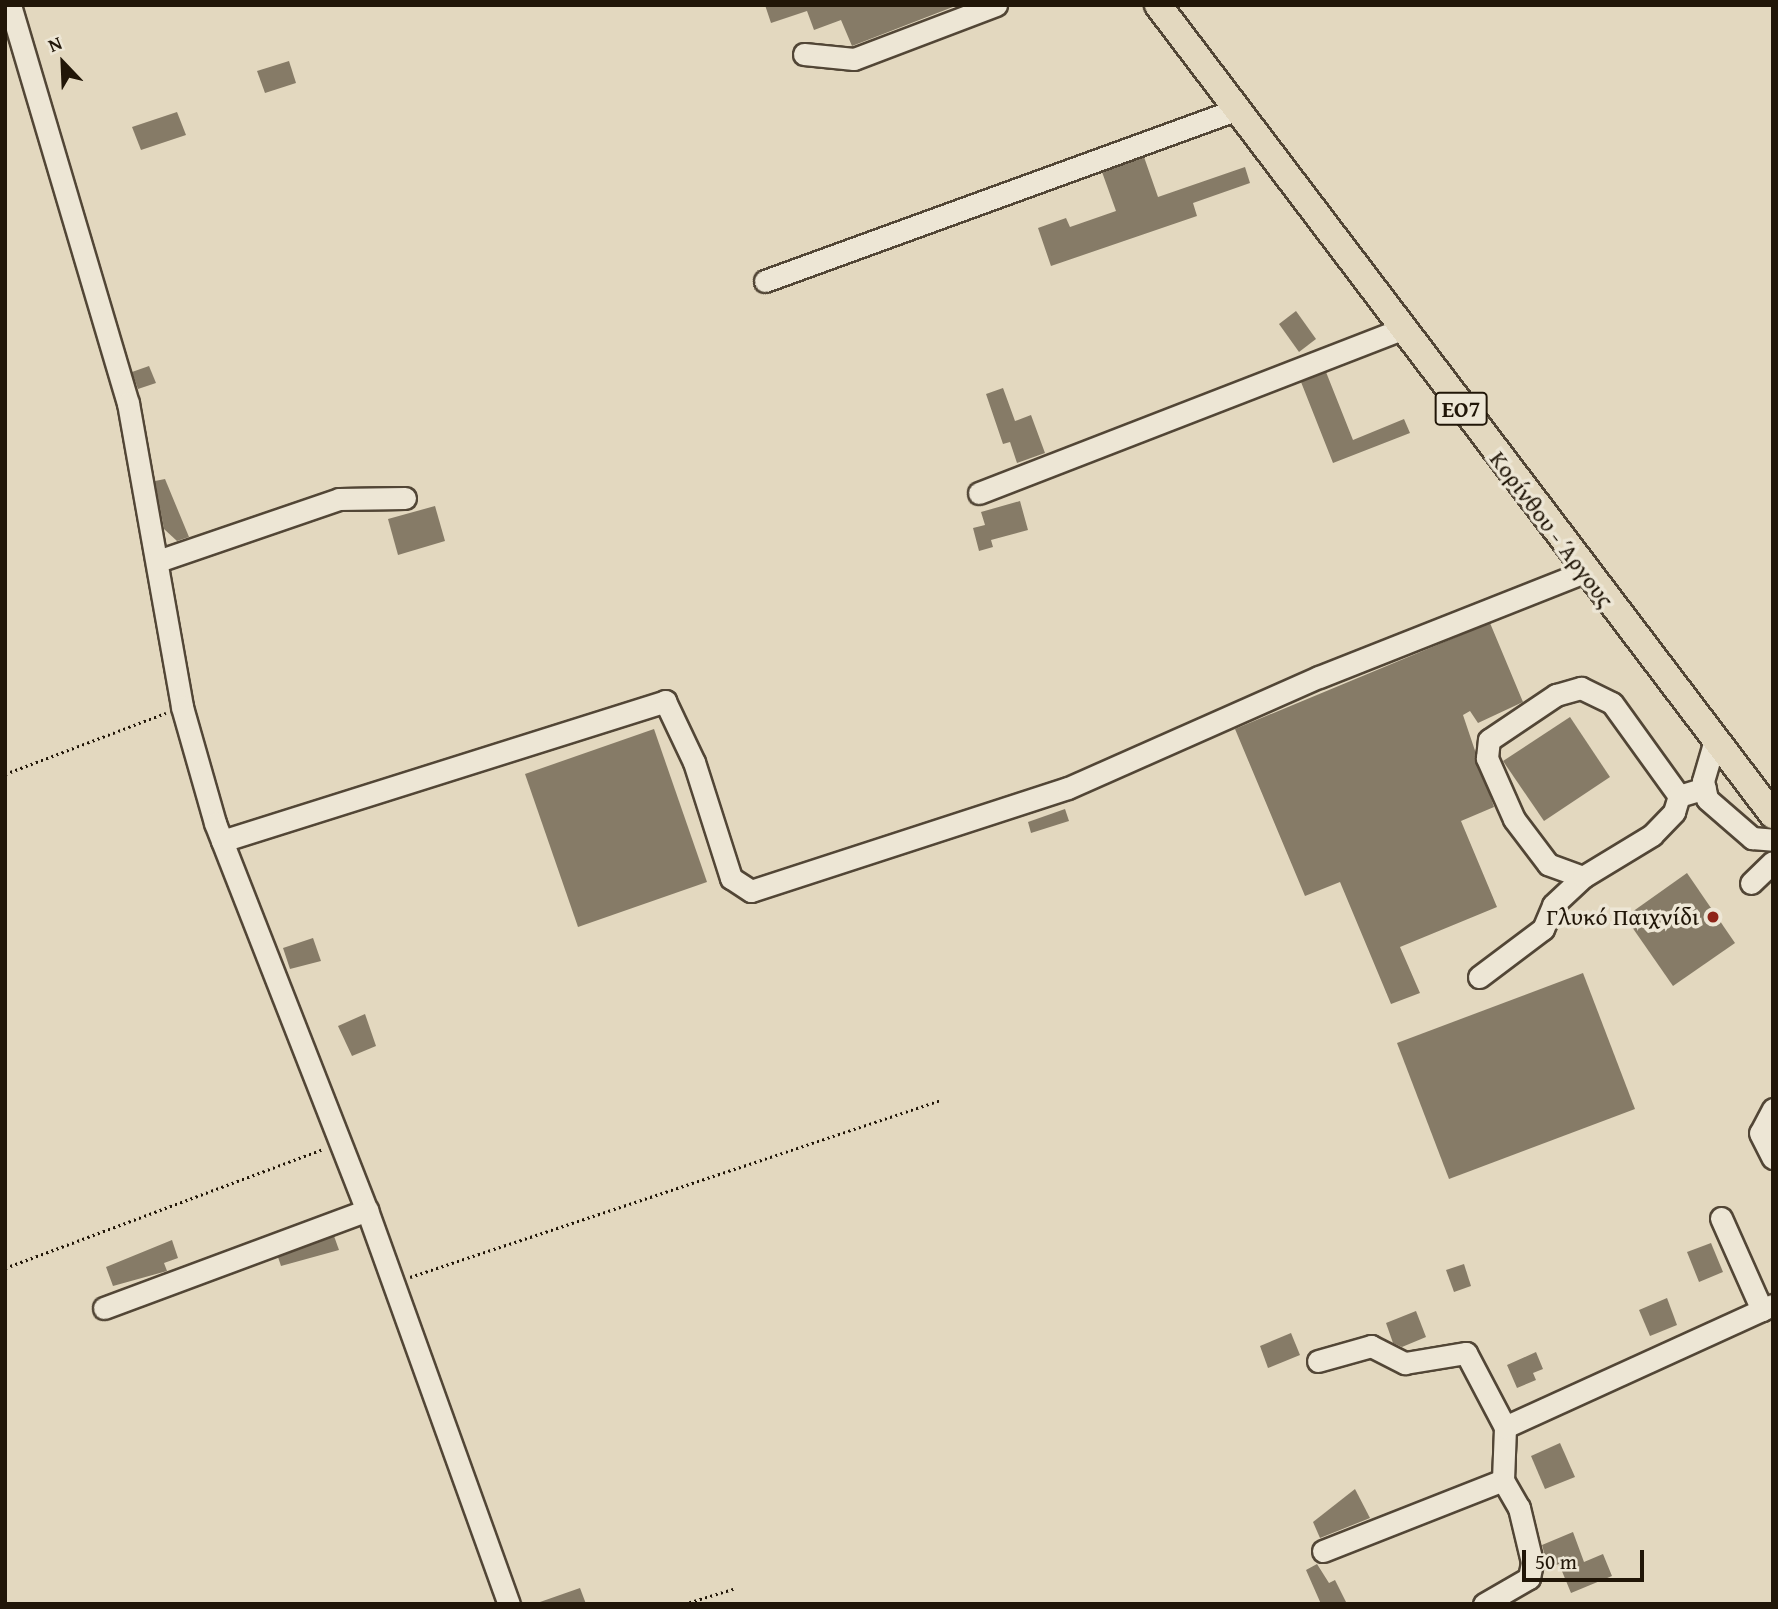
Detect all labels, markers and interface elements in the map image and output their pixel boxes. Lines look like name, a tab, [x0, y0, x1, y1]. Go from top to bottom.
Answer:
north arrow	[28, 28, 98, 98]
text: N	[43, 28, 66, 59]
road number: ΕΟ7	[1433, 390, 1489, 428]
street label: Κορίνθου - Άργους	[1484, 445, 1620, 613]
place label: Γλυκό Παιχνίδι	[1546, 903, 1699, 931]
marker: Γλυκό Παιχνίδι	[1705, 909, 1721, 925]
scale bar	[1526, 1536, 1648, 1580]
text: 50 m	[1535, 1546, 1577, 1577]

